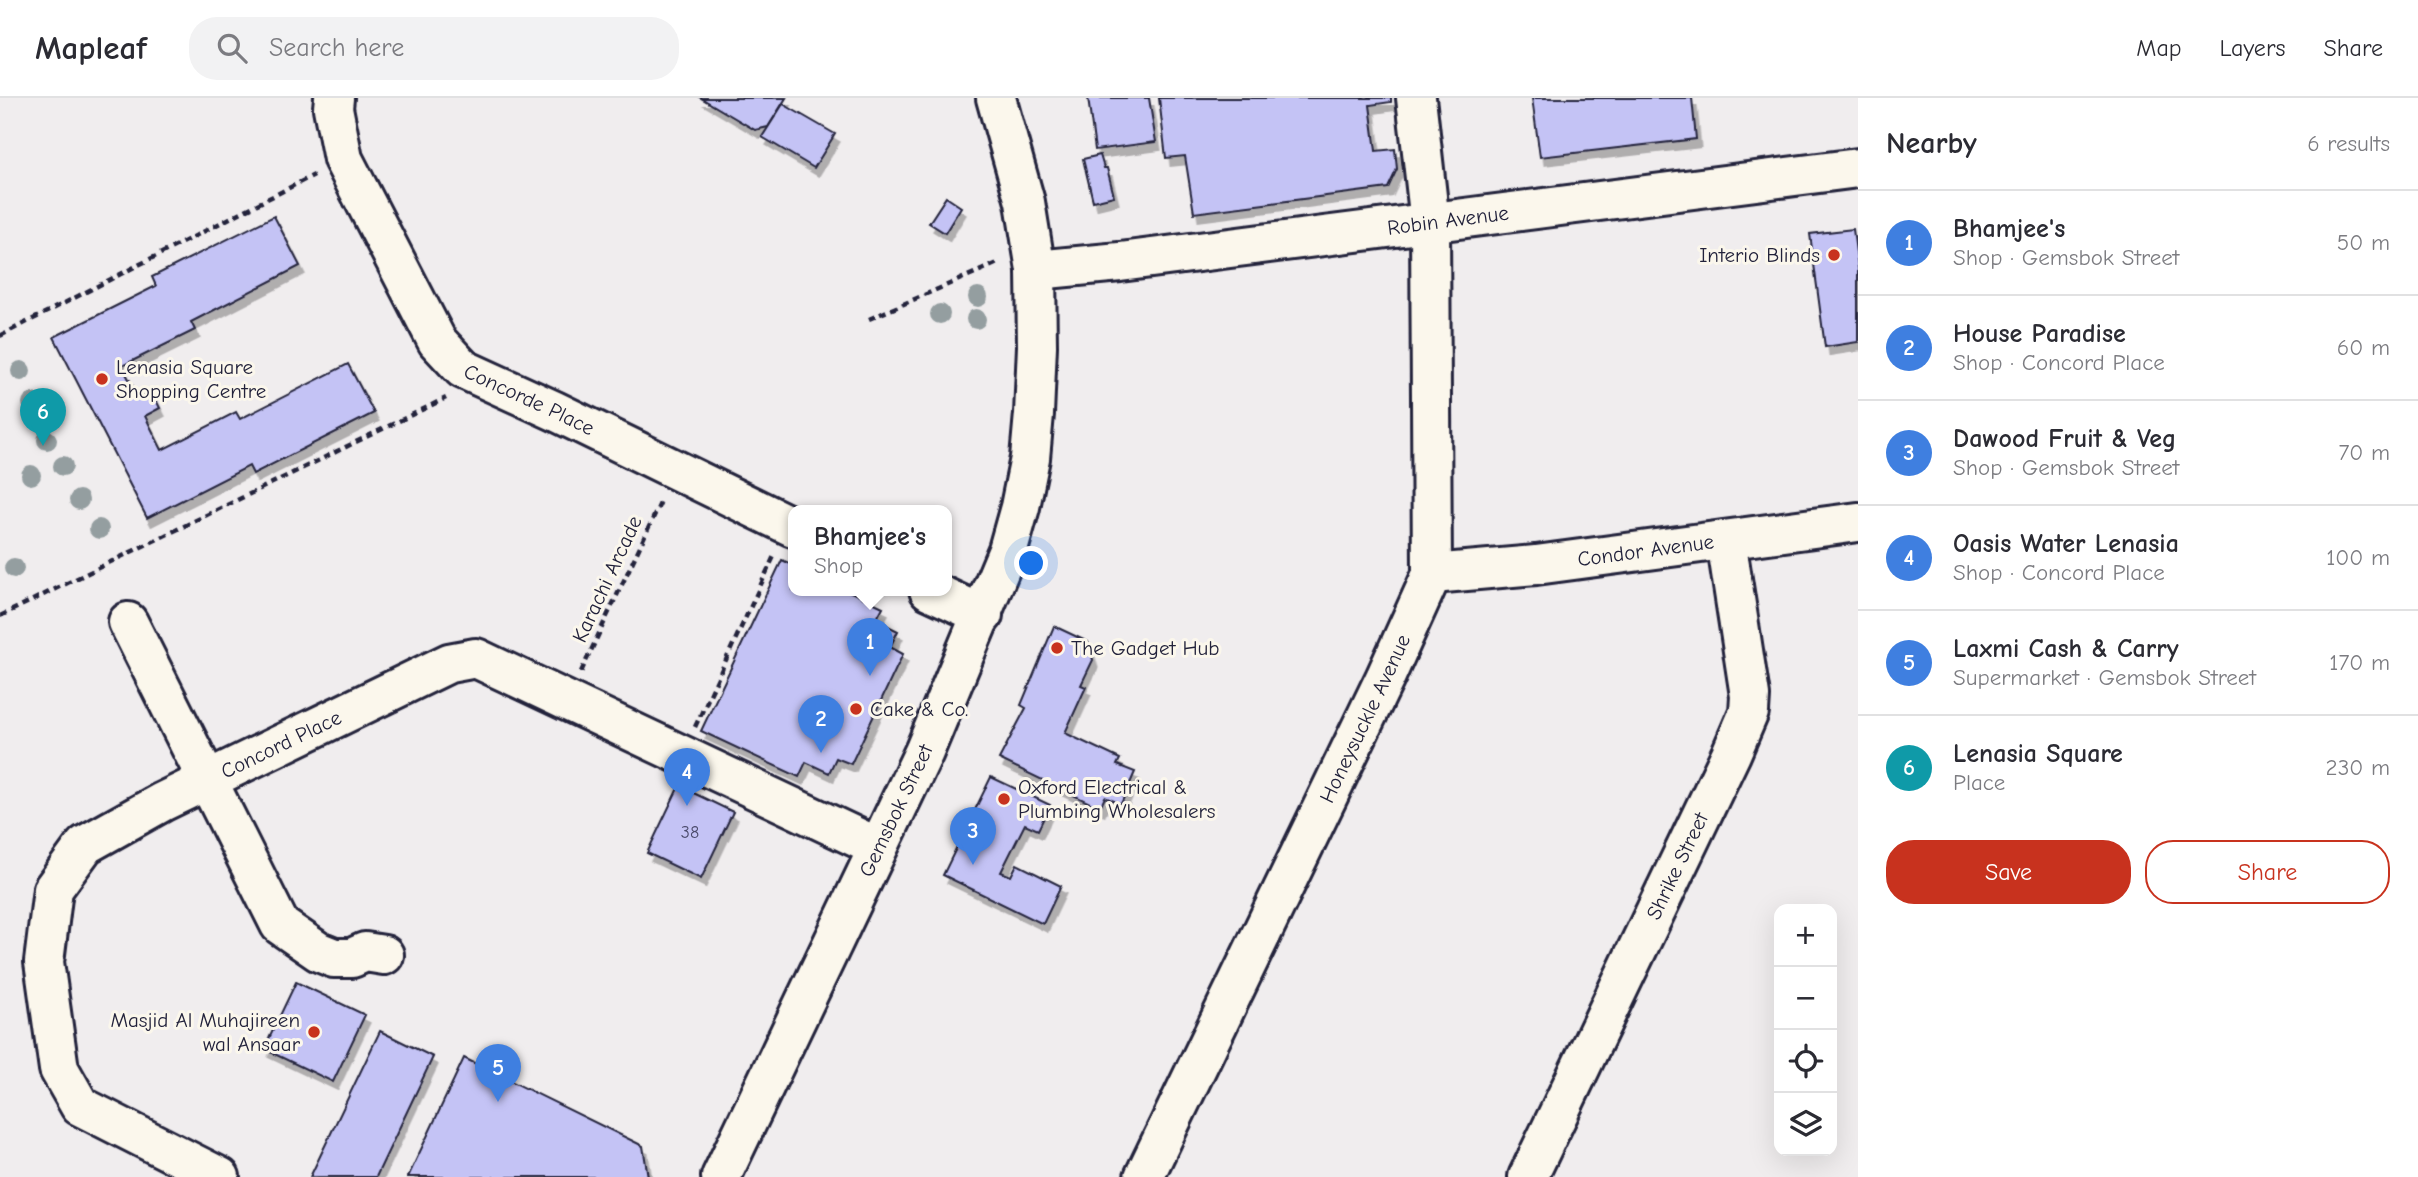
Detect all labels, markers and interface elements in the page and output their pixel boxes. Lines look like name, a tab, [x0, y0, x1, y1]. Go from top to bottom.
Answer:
search box	[189, 17, 679, 80]
text: Mapleaf	[35, 29, 147, 67]
icon: search	[213, 29, 251, 67]
text: Search here	[269, 33, 404, 63]
text: Map	[2136, 34, 2182, 62]
text: Layers	[2220, 34, 2285, 62]
text: Share	[2323, 34, 2383, 62]
text: Nearby	[1886, 126, 1977, 161]
text: 6 results	[2307, 130, 2390, 157]
street label: Robin Avenue	[1386, 201, 1510, 240]
text: Bhamjee's	[1953, 214, 2065, 244]
text: 1	[1904, 229, 1914, 256]
text: 50 m	[2337, 229, 2390, 256]
place label: Interio Blinds	[1699, 243, 1820, 267]
text: Shop · Gemsbok Street	[1953, 244, 2179, 271]
marker: Interio Blinds	[1826, 247, 1842, 263]
text: House Paradise	[1953, 319, 2126, 349]
text: 2	[1903, 334, 1915, 361]
text: 60 m	[2337, 334, 2390, 361]
text: Shop · Concord Place	[1953, 349, 2165, 376]
place label: Lenasia Square Shopping Centre	[116, 355, 266, 403]
street label: Concorde Place	[460, 359, 598, 440]
marker: Lenasia Square Shopping Centre	[94, 371, 110, 387]
pin: 6	[20, 388, 66, 446]
text: Dawood Fruit & Veg	[1953, 424, 2176, 454]
text: 3	[1903, 439, 1915, 466]
text: 70 m	[2338, 439, 2390, 466]
text: Shop · Gemsbok Street	[1953, 454, 2179, 481]
popup	[788, 505, 952, 596]
street label: Karachi Arcade	[567, 512, 647, 646]
text: Bhamjee's	[814, 522, 926, 552]
street label: Condor Avenue	[1576, 529, 1715, 571]
text: Oasis Water Lenasia	[1953, 529, 2179, 559]
text: 4	[1904, 544, 1914, 571]
text: 100 m	[2326, 544, 2390, 571]
your location	[1014, 546, 1048, 580]
text: Shop	[814, 552, 863, 579]
text: Shop · Concord Place	[1953, 559, 2165, 586]
pin: 1	[847, 618, 893, 676]
street label: Honeysuckle Avenue	[1315, 630, 1415, 807]
text: Laxmi Cash & Carry	[1953, 634, 2179, 664]
place label: The Gadget Hub	[1071, 636, 1220, 660]
marker: The Gadget Hub	[1049, 640, 1065, 656]
text: 5	[1903, 649, 1915, 676]
text: 170 m	[2329, 649, 2390, 676]
text: Supermarket · Gemsbok Street	[1953, 664, 2256, 691]
pin: 2	[798, 695, 844, 753]
place label: Cake & Co.	[870, 697, 968, 721]
marker: Cake & Co.	[848, 701, 864, 717]
street label: Concord Place	[217, 705, 345, 784]
text: Lenasia Square	[1953, 739, 2123, 769]
street label: Gemsbok Street	[854, 740, 938, 881]
pin: 4	[664, 748, 710, 806]
text: 6	[1903, 754, 1915, 781]
text: 230 m	[2326, 754, 2390, 781]
text: Place	[1953, 769, 2005, 796]
place label: Oxford Electrical & Plumbing Wholesalers	[1018, 775, 1216, 823]
marker: Oxford Electrical & Plumbing Wholesalers	[996, 791, 1012, 807]
pin: 3	[950, 807, 996, 865]
street label: Shrike Street	[1641, 808, 1714, 923]
house number: 38	[681, 822, 699, 843]
button: Save	[1886, 840, 2131, 904]
button: Share	[2145, 840, 2390, 904]
map controls	[1774, 904, 1837, 1156]
button: +	[1774, 904, 1837, 967]
button: −	[1774, 967, 1837, 1030]
place label: Masjid Al Muhajireen wal Ansaar	[110, 1008, 301, 1056]
marker: Masjid Al Muhajireen wal Ansaar	[306, 1024, 322, 1040]
button: locate	[1774, 1030, 1837, 1093]
pin: 5	[475, 1044, 521, 1102]
button: layers	[1774, 1093, 1837, 1156]

